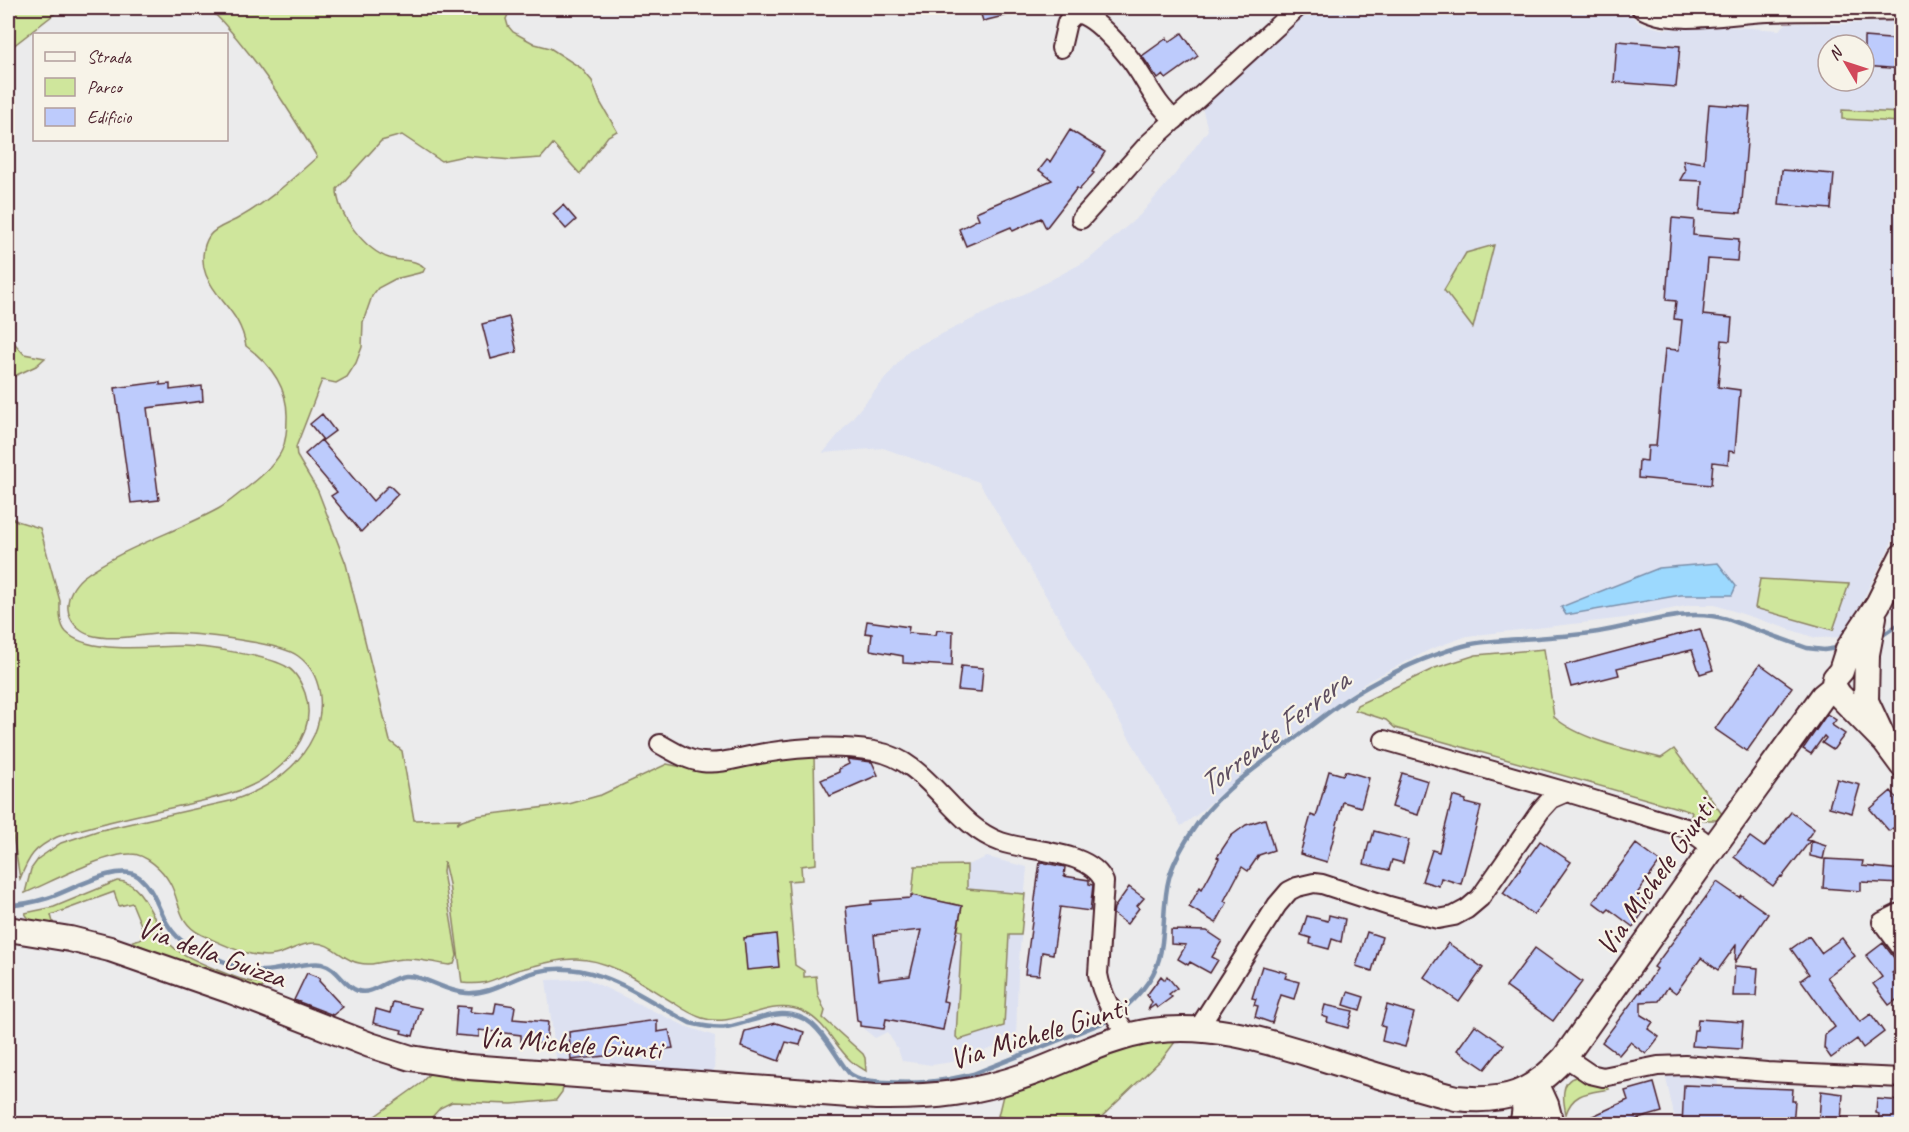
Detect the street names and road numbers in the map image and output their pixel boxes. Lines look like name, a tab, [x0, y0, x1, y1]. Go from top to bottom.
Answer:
street label: Via Michele Giunti	[1587, 788, 1725, 963]
street label: Via della Guizza	[133, 908, 293, 997]
street label: Via Michele Giunti	[945, 987, 1134, 1078]
street label: Via Michele Giunti	[477, 1018, 666, 1069]

